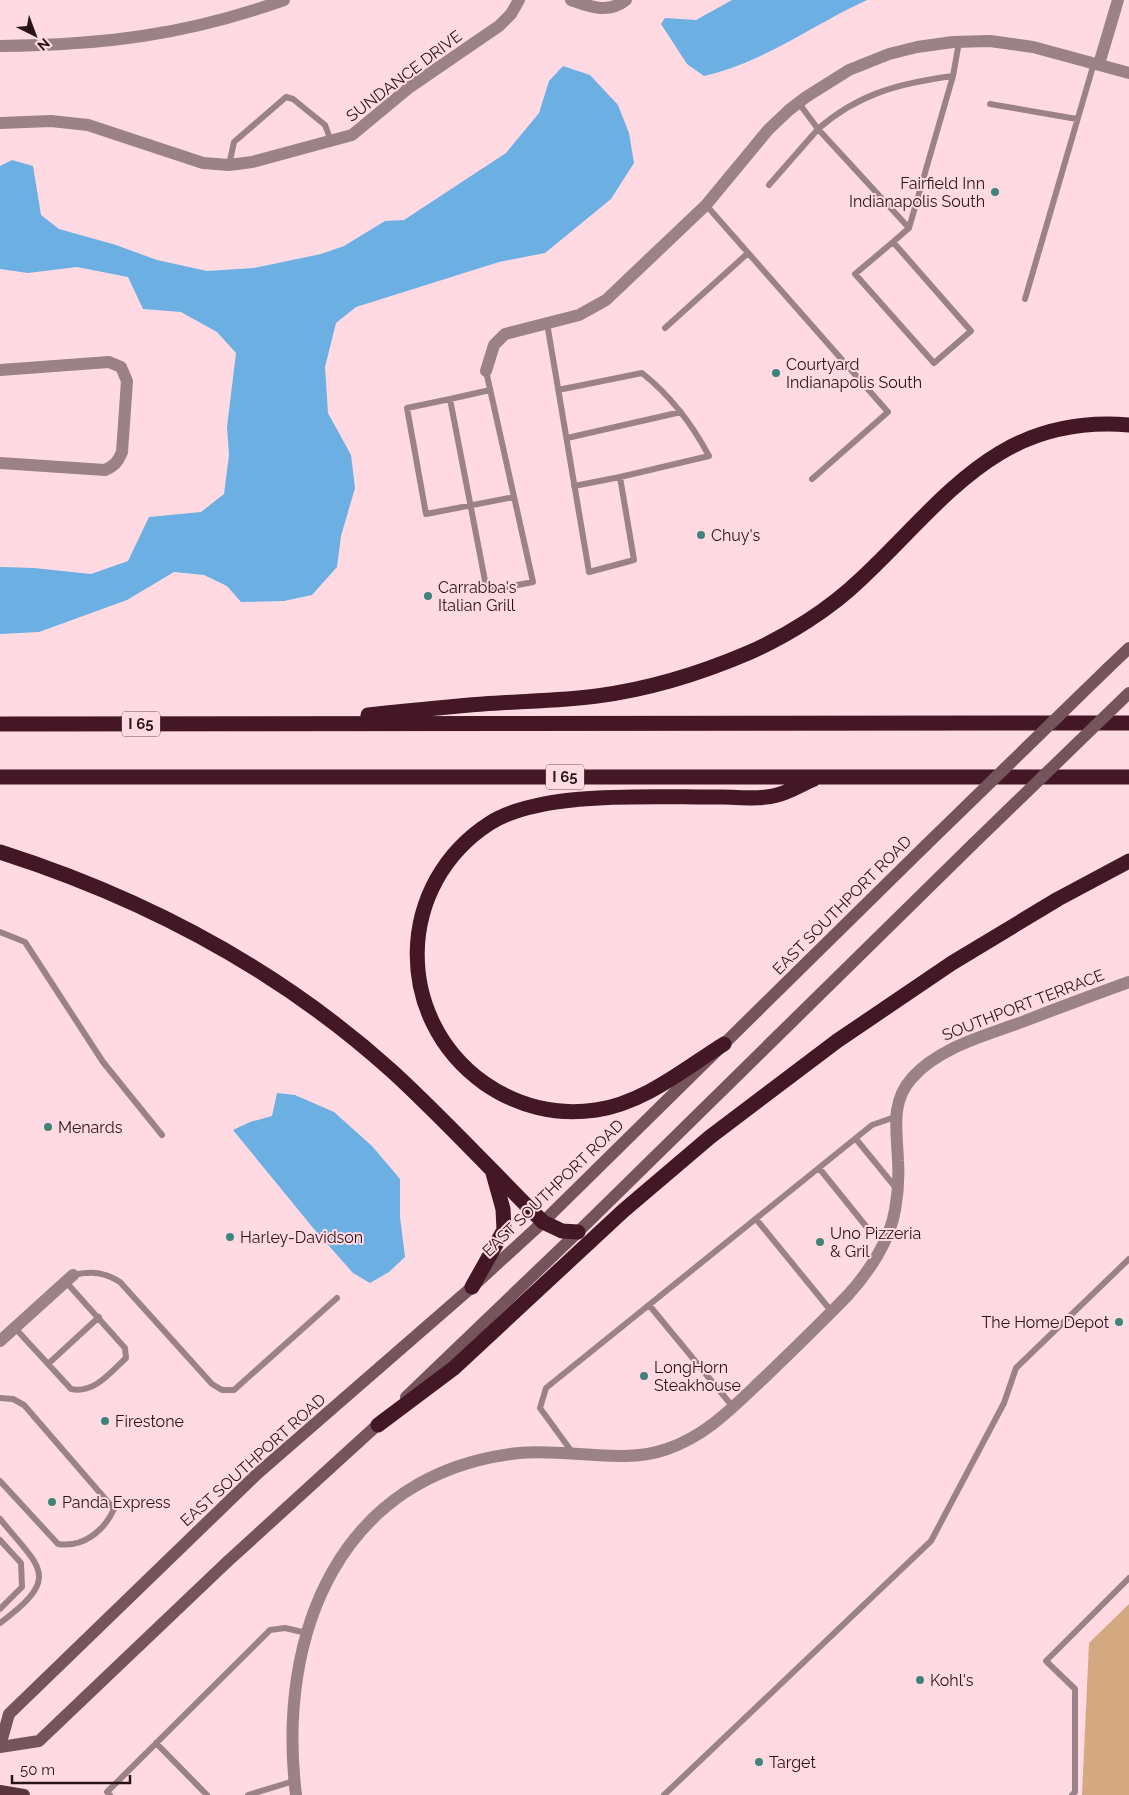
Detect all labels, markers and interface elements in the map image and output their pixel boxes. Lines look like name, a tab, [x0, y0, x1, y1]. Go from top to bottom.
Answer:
north arrow	[10, 10, 60, 60]
street label: SUNDANCE DRIVE	[343, 26, 466, 126]
text: N	[34, 35, 53, 54]
place label: Fairfield Inn Indianapolis South	[849, 174, 985, 211]
marker: Fairfield Inn Indianapolis South	[989, 186, 1001, 198]
place label: Courtyard Indianapolis South	[786, 355, 922, 392]
marker: Courtyard Indianapolis South	[770, 367, 782, 379]
place label: Chuy's	[711, 526, 760, 545]
marker: Chuy's	[695, 529, 707, 541]
place label: Carrabba's Italian Grill	[438, 578, 517, 615]
marker: Carrabba's Italian Grill	[422, 590, 434, 602]
road number: I 65	[122, 712, 160, 736]
road number: I 65	[546, 764, 584, 790]
street label: EAST SOUTHPORT ROAD	[769, 832, 915, 978]
street label: SOUTHPORT TERRACE	[939, 965, 1107, 1045]
street label: EAST SOUTHPORT ROAD	[478, 1116, 628, 1260]
place label: Menards	[58, 1118, 123, 1137]
marker: Menards	[42, 1121, 54, 1133]
place label: Uno Pizzeria & Gril	[830, 1224, 921, 1261]
place label: Harley-Davidson	[240, 1228, 363, 1247]
marker: Harley-Davidson	[224, 1231, 236, 1243]
marker: Uno Pizzeria & Gril	[814, 1236, 826, 1248]
place label: The Home Depot	[982, 1313, 1110, 1332]
marker: The Home Depot	[1113, 1316, 1125, 1328]
place label: LongHorn Steakhouse	[654, 1358, 741, 1395]
marker: LongHorn Steakhouse	[638, 1370, 650, 1382]
street label: EAST SOUTHPORT ROAD	[176, 1390, 330, 1530]
place label: Firestone	[115, 1412, 184, 1431]
marker: Firestone	[99, 1415, 111, 1427]
place label: Panda Express	[62, 1493, 171, 1512]
marker: Panda Express	[46, 1496, 58, 1508]
place label: Kohl's	[930, 1671, 974, 1690]
marker: Kohl's	[914, 1674, 926, 1686]
scale bar	[12, 1752, 130, 1784]
place label: Target	[769, 1753, 816, 1772]
marker: Target	[753, 1756, 765, 1768]
text: 50 m	[20, 1761, 55, 1779]

